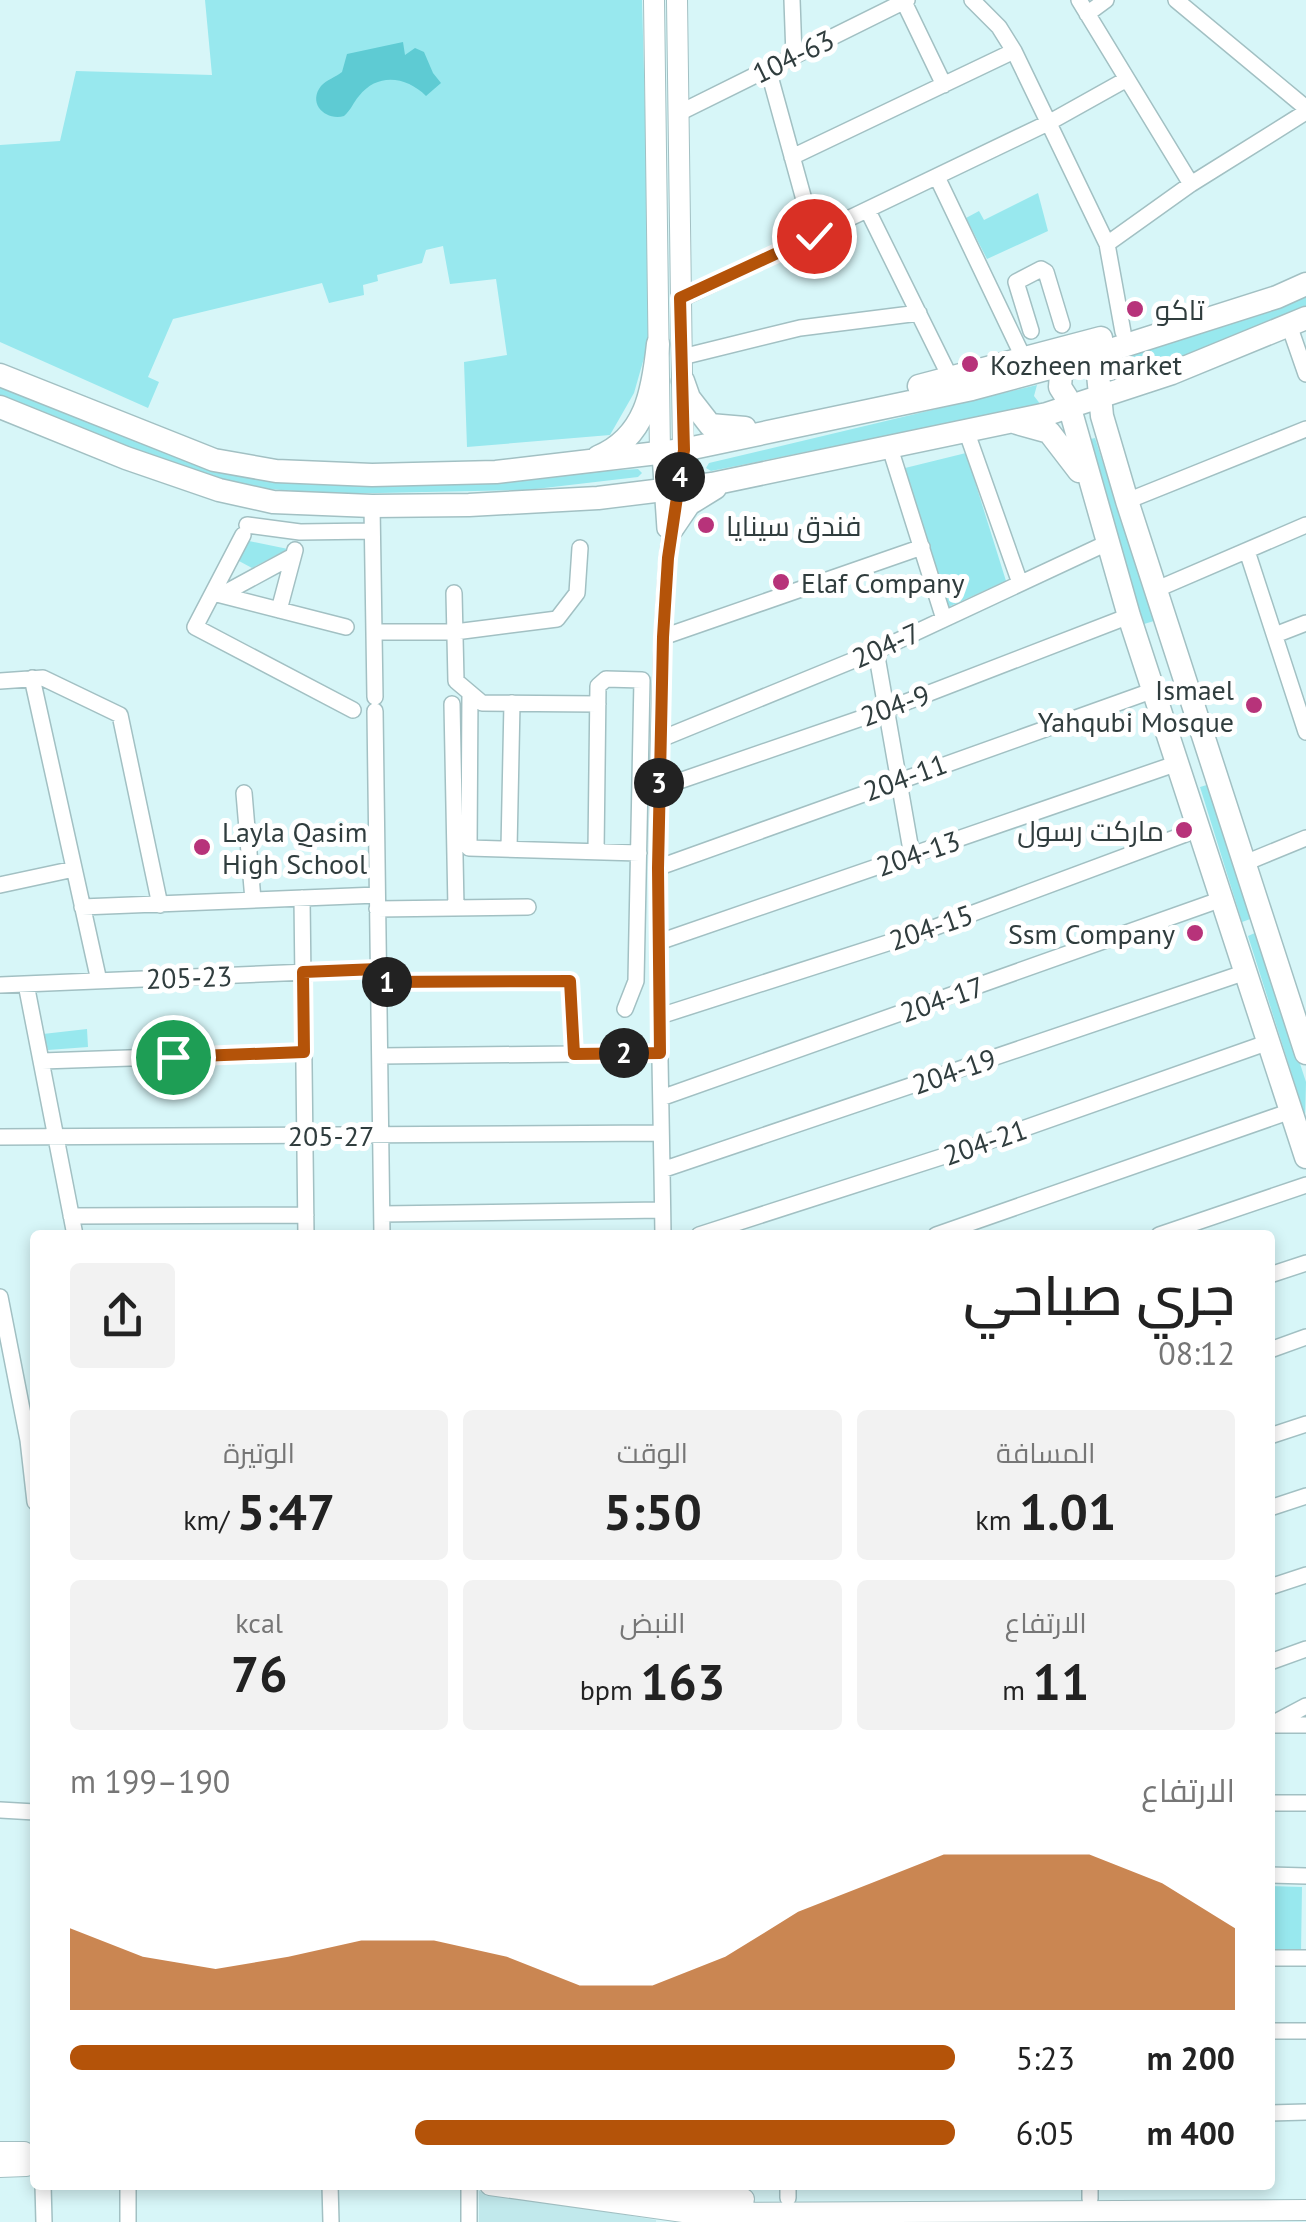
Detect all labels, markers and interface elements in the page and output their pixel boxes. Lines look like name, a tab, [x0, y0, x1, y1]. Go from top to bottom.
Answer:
street label: 104-63	[746, 20, 840, 92]
pin	[772, 194, 857, 279]
icon: check	[787, 209, 842, 264]
place label: تاكو	[1155, 291, 1205, 328]
marker: تاكو	[1124, 298, 1146, 320]
place label: Kozheen market	[990, 346, 1183, 383]
marker: Kozheen market	[959, 353, 981, 375]
pin: 4	[655, 452, 705, 502]
text: 4	[672, 458, 688, 495]
place label: فندق سينايا	[726, 507, 861, 544]
marker: فندق سينايا	[695, 514, 717, 536]
place label: Elaf Company	[801, 564, 965, 601]
marker: Elaf Company	[770, 571, 792, 593]
street label: 204-7	[846, 614, 926, 676]
place label: Ismael Yahqubi Mosque	[1038, 671, 1234, 740]
street label: 204-9	[855, 675, 935, 735]
marker: Ismael Yahqubi Mosque	[1243, 694, 1265, 716]
street label: 204-11	[858, 745, 952, 809]
pin: 3	[634, 758, 684, 808]
text: 3	[651, 764, 667, 801]
place label: مارکت رسول	[1017, 812, 1164, 849]
place label: Layla Qasim High School	[222, 813, 367, 882]
marker: مارکت رسول	[1173, 819, 1195, 841]
street label: 204-13	[871, 821, 965, 885]
marker: Layla Qasim High School	[191, 836, 213, 858]
street label: 204-15	[884, 895, 978, 959]
place label: Ssm Company	[1008, 915, 1175, 952]
marker: Ssm Company	[1184, 922, 1206, 944]
street label: 205-23	[145, 957, 233, 997]
pin: 1	[362, 957, 412, 1007]
text: 1	[379, 963, 395, 1000]
street label: 204-17	[895, 967, 989, 1031]
pin	[131, 1015, 216, 1100]
pin: 2	[599, 1028, 649, 1078]
icon: arrive	[146, 1030, 201, 1085]
text: 2	[616, 1034, 632, 1071]
street label: 204-19	[907, 1039, 1001, 1103]
street label: 204-21	[938, 1110, 1032, 1174]
street label: 205-27	[288, 1117, 374, 1154]
text: جري صباحي	[963, 1259, 1235, 1330]
button: share	[70, 1263, 175, 1368]
text: 08:12	[1158, 1332, 1235, 1374]
text: الوتيرة	[223, 1434, 295, 1471]
text: الوقت	[617, 1434, 688, 1471]
text: المسافة	[996, 1434, 1096, 1471]
text: 5:47	[237, 1479, 335, 1544]
text: 5:50	[603, 1479, 702, 1544]
text: 1.01	[1019, 1479, 1116, 1544]
text: /km	[183, 1501, 237, 1538]
text: km	[975, 1501, 1019, 1538]
text: kcal	[235, 1604, 283, 1641]
text: النبض	[620, 1604, 685, 1641]
text: الارتفاع	[1005, 1604, 1087, 1641]
text: 76	[231, 1641, 288, 1706]
text: 163	[640, 1649, 725, 1714]
text: 11	[1033, 1649, 1089, 1714]
text: bpm	[580, 1671, 640, 1708]
text: m	[1002, 1671, 1033, 1708]
text: 190–199 m	[70, 1760, 230, 1802]
text: الارتفاع	[1141, 1769, 1235, 1811]
text: 5:23	[1016, 2037, 1075, 2079]
text: 200 m	[1147, 2037, 1235, 2079]
text: 6:05	[1016, 2112, 1075, 2154]
text: 400 m	[1147, 2112, 1235, 2154]

